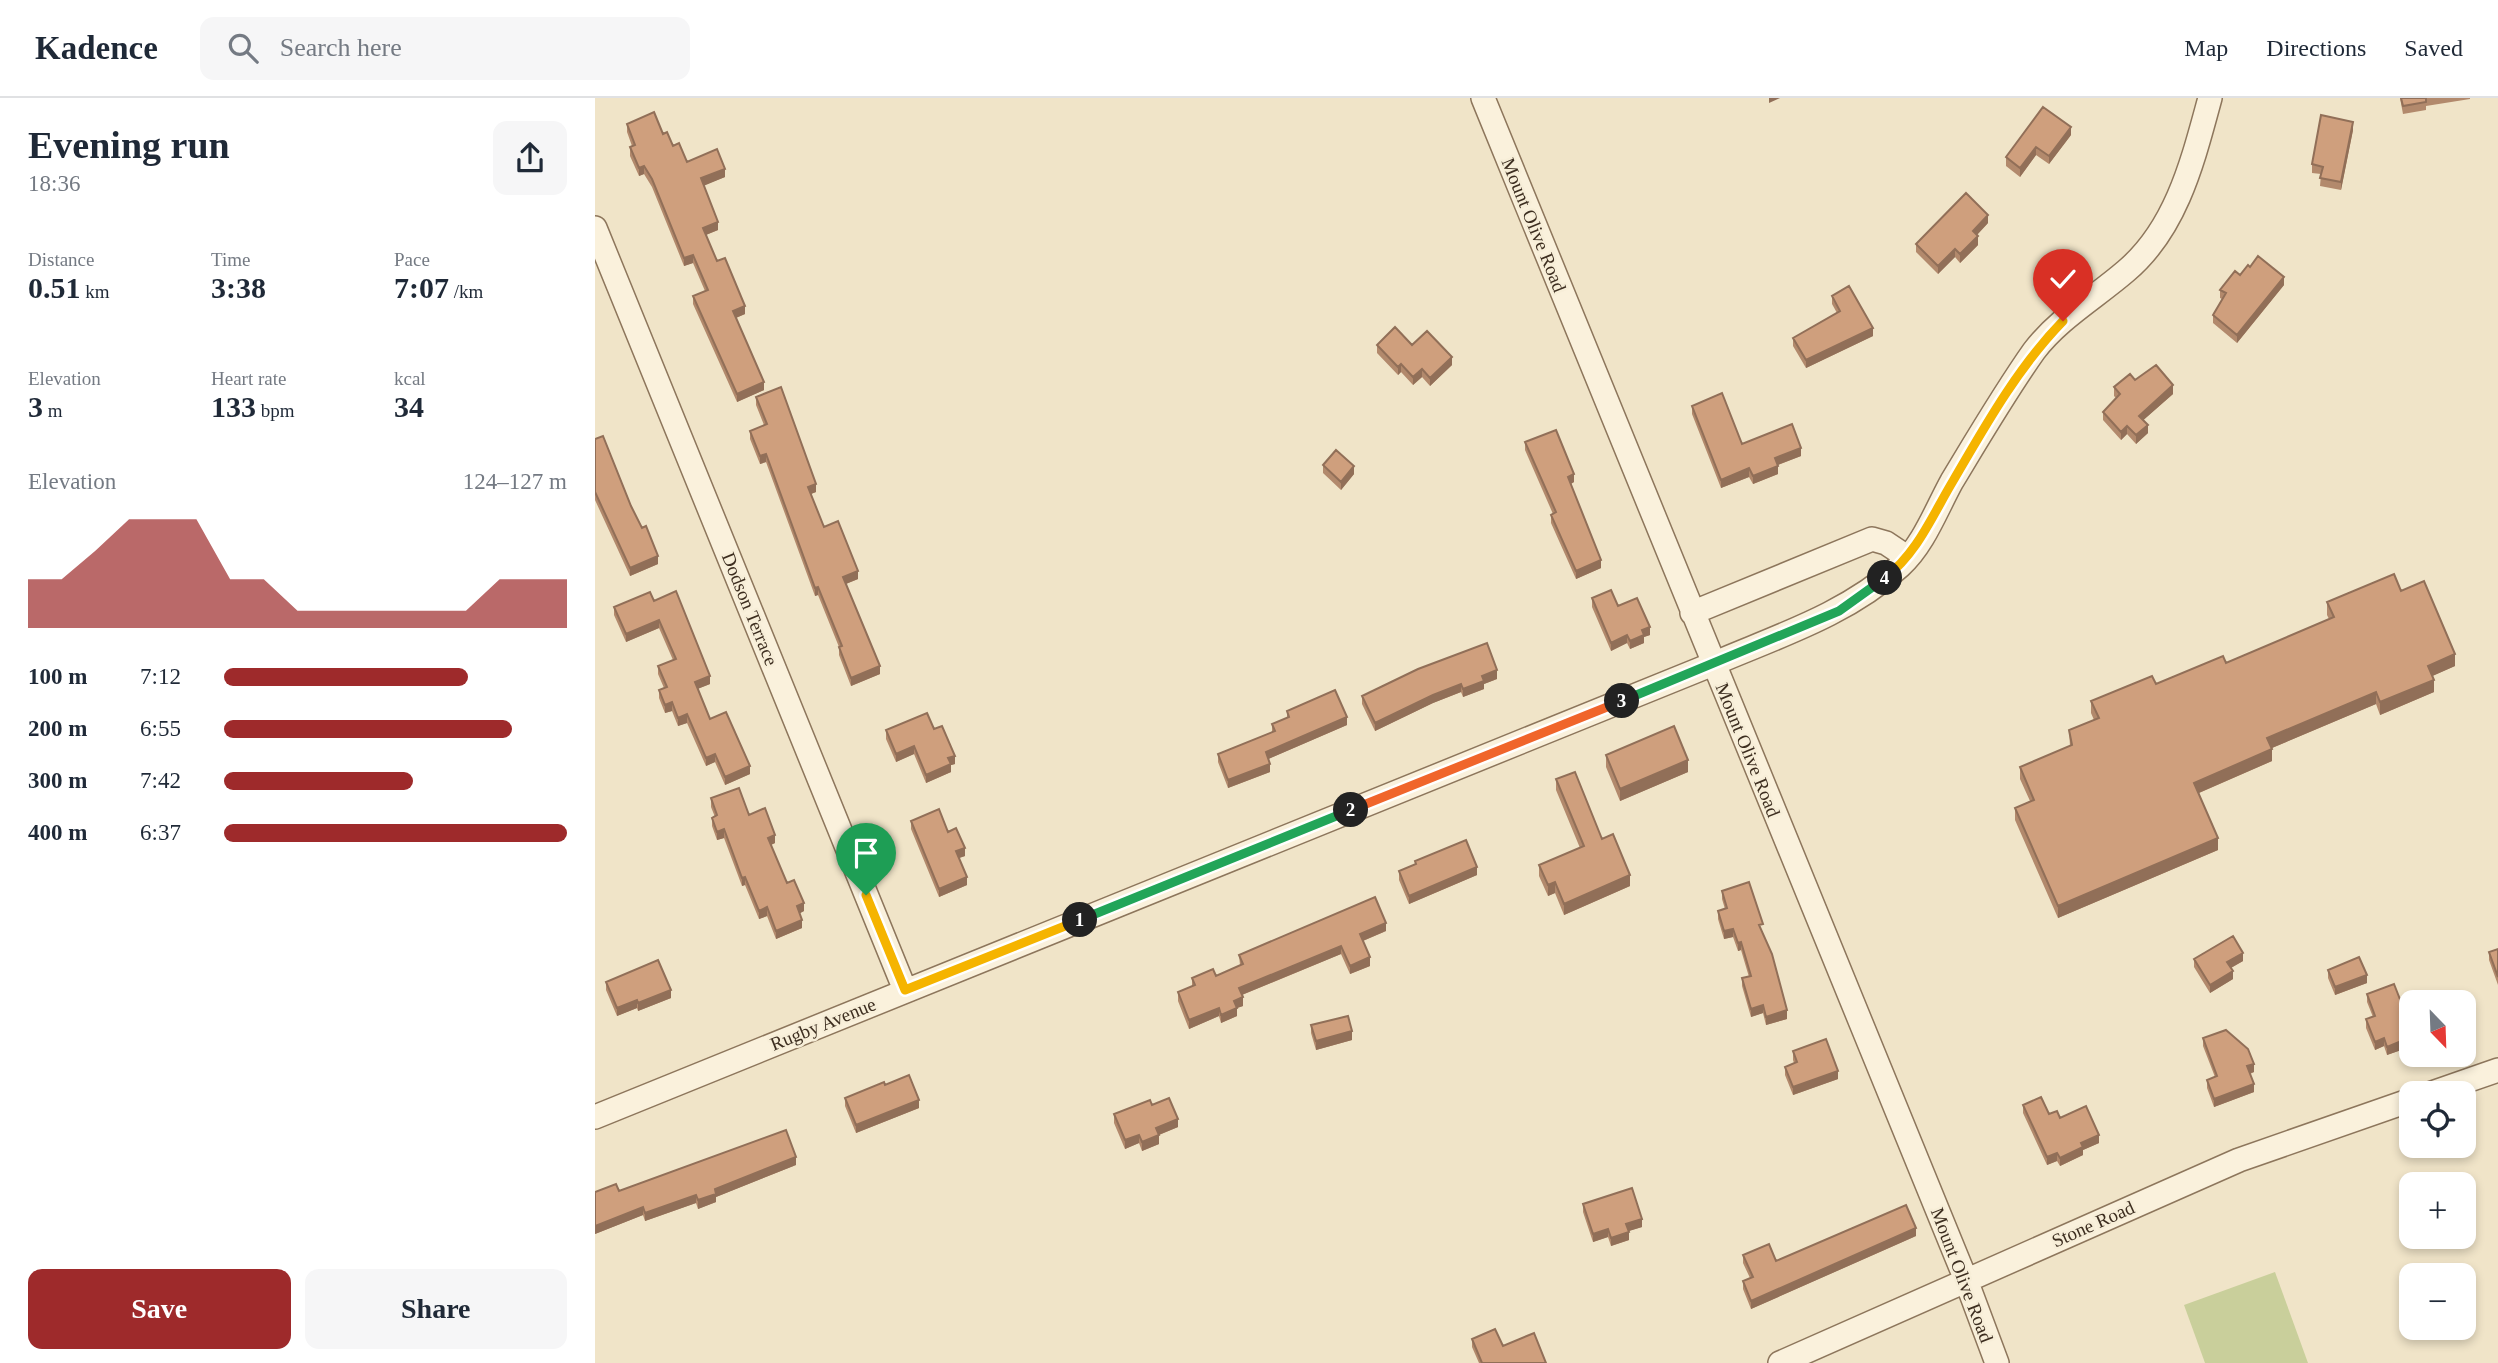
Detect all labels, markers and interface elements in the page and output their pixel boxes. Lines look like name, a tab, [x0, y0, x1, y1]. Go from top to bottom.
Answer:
search box	[200, 17, 690, 80]
icon: search	[224, 29, 262, 67]
text: Kadence	[35, 30, 158, 66]
text: Search here	[280, 33, 402, 62]
text: Map	[2184, 35, 2228, 61]
text: Directions	[2266, 35, 2366, 61]
text: Saved	[2404, 35, 2463, 61]
button: share	[493, 121, 567, 195]
text: Evening run	[28, 124, 230, 166]
street label: Mount Olive Road	[1498, 155, 1571, 295]
text: 18:36	[28, 171, 80, 196]
text: Distance	[28, 249, 94, 270]
text: Time	[211, 249, 250, 270]
text: Pace	[394, 249, 430, 270]
pin	[2033, 249, 2093, 321]
icon: check	[2044, 260, 2082, 298]
text: 0.51	[28, 271, 81, 304]
text: 3:38	[211, 271, 266, 304]
text: 7:07	[394, 271, 449, 304]
text: km	[81, 281, 110, 302]
text: /km	[449, 281, 483, 302]
text: Elevation	[28, 368, 101, 389]
text: Heart rate	[211, 368, 286, 389]
text: kcal	[394, 368, 426, 389]
text: 3	[28, 390, 43, 423]
text: 133	[211, 390, 256, 423]
text: 34	[394, 390, 424, 423]
text: m	[43, 400, 63, 421]
text: bpm	[256, 400, 295, 421]
text: Elevation	[28, 469, 116, 494]
text: 124–127 m	[463, 469, 567, 494]
street label: Dodson Terrace	[718, 549, 782, 669]
pin: 4	[1867, 560, 1903, 596]
text: 4	[1880, 567, 1889, 588]
text: 100 m	[28, 664, 87, 689]
text: 7:12	[140, 664, 181, 689]
street label: Mount Olive Road	[1712, 680, 1785, 820]
pin: 3	[1605, 684, 1639, 718]
text: 3	[1617, 690, 1626, 711]
text: 200 m	[28, 716, 87, 741]
text: 6:55	[140, 716, 181, 741]
text: 300 m	[28, 768, 87, 793]
text: 7:42	[140, 768, 181, 793]
pin: 2	[1333, 792, 1369, 828]
text: 2	[1346, 799, 1355, 820]
text: 400 m	[28, 820, 87, 845]
text: 6:37	[140, 820, 181, 845]
pin	[836, 823, 896, 895]
icon: arrive	[847, 834, 885, 872]
pin: 1	[1063, 902, 1098, 938]
text: 1	[1075, 909, 1084, 930]
north arrow	[2399, 990, 2476, 1068]
map controls	[2399, 990, 2476, 1340]
street label: Rugby Avenue	[767, 993, 879, 1055]
button: locate	[2399, 1081, 2476, 1158]
button: +	[2399, 1172, 2476, 1249]
street label: Stone Road	[2048, 1196, 2138, 1252]
street label: Mount Olive Road	[1927, 1205, 1998, 1346]
button: −	[2399, 1263, 2476, 1340]
button: Save	[28, 1269, 291, 1349]
button: Share	[305, 1269, 567, 1349]

